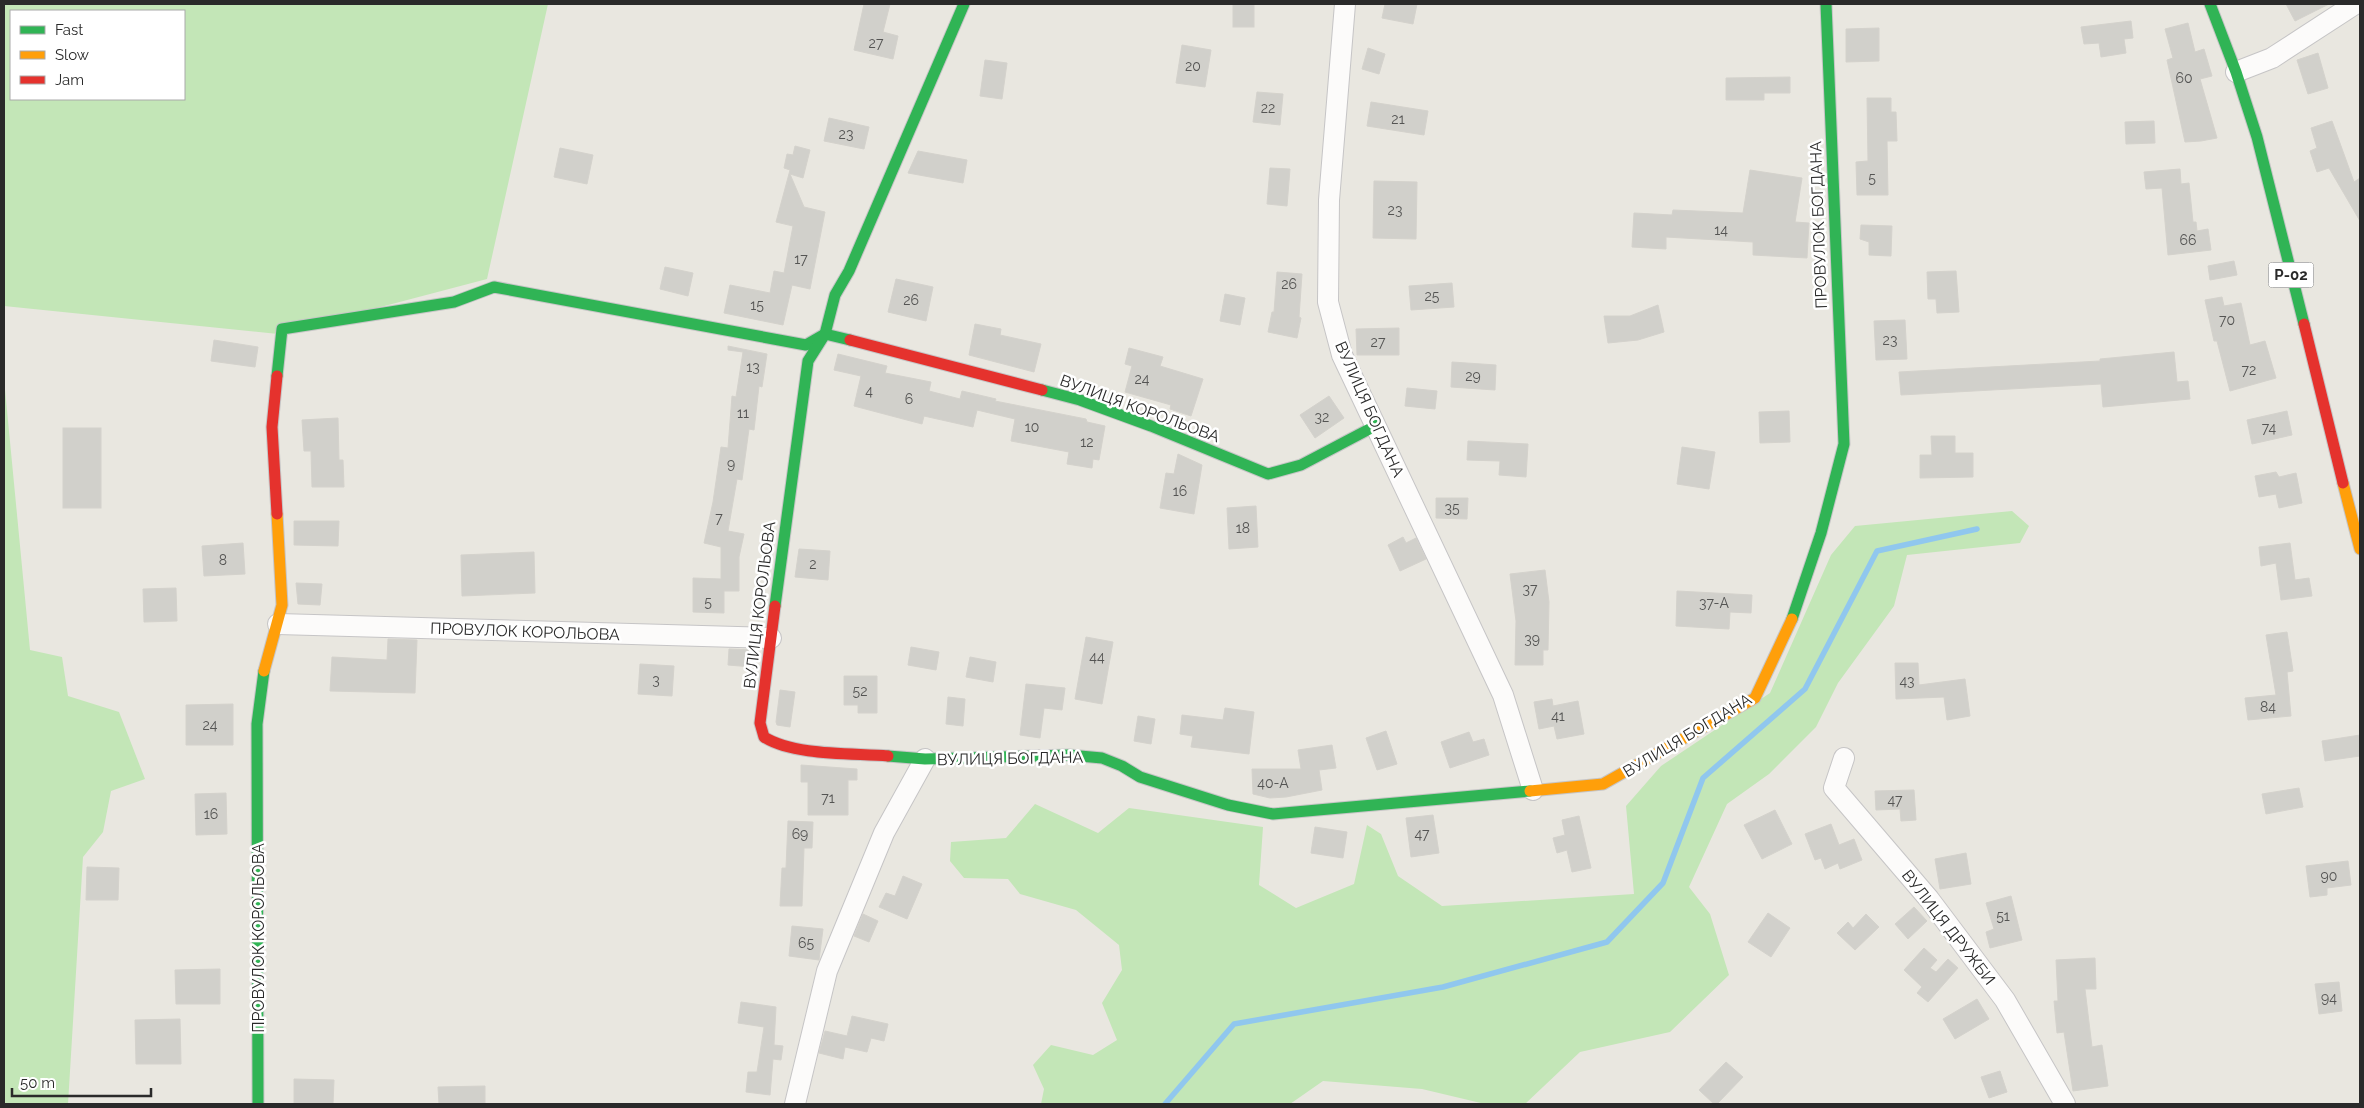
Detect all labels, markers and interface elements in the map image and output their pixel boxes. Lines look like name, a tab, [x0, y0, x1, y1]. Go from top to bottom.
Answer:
legend	[10, 10, 185, 100]
text: Fast	[55, 21, 83, 39]
house number: 27	[869, 35, 884, 51]
text: Slow	[55, 46, 89, 64]
house number: 20	[1185, 58, 1201, 74]
house number: 60	[2175, 70, 2193, 86]
text: Jam	[55, 71, 84, 89]
house number: 22	[1261, 100, 1275, 116]
house number: 21	[1391, 111, 1405, 127]
house number: 23	[839, 126, 853, 142]
street label: ПРОВУЛОК БОГДАНА	[1806, 141, 1831, 309]
house number: 5	[1868, 170, 1876, 186]
house number: 23	[1388, 202, 1402, 218]
house number: 14	[1714, 222, 1728, 238]
house number: 66	[2180, 232, 2196, 248]
house number: 17	[794, 251, 808, 267]
road number: Р-02	[2268, 262, 2314, 288]
house number: 26	[1281, 276, 1297, 292]
house number: 25	[1425, 288, 1440, 304]
house number: 26	[903, 292, 919, 308]
house number: 15	[750, 297, 764, 313]
house number: 70	[2219, 312, 2235, 328]
house number: 23	[1883, 332, 1897, 348]
house number: 27	[1371, 334, 1386, 350]
street label: ВУЛИЦЯ БОГДАНА	[1331, 338, 1408, 480]
house number: 13	[746, 359, 760, 375]
house number: 72	[2242, 362, 2256, 378]
house number: 29	[1465, 368, 1481, 384]
street label: ВУЛИЦЯ КОРОЛЬОВА	[1057, 371, 1222, 446]
house number: 24	[1135, 371, 1150, 387]
house number: 4	[865, 383, 873, 399]
house number: 6	[905, 391, 913, 407]
house number: 11	[737, 405, 749, 421]
house number: 32	[1315, 409, 1329, 425]
house number: 10	[1025, 419, 1039, 435]
house number: 74	[2262, 420, 2277, 436]
house number: 12	[1080, 434, 1094, 450]
house number: 9	[727, 456, 735, 472]
house number: 16	[1173, 483, 1187, 499]
house number: 35	[1444, 500, 1460, 516]
house number: 7	[715, 510, 723, 526]
street label: ВУЛИЦЯ КОРОЛЬОВА	[740, 520, 779, 690]
house number: 18	[1236, 520, 1250, 536]
house number: 8	[219, 552, 227, 568]
house number: 2	[809, 556, 817, 572]
house number: 37	[1523, 581, 1538, 597]
house number: 5	[704, 594, 712, 610]
house number: 37-А	[1699, 595, 1729, 611]
street label: ПРОВУЛОК КОРОЛЬОВА	[430, 619, 620, 644]
house number: 39	[1524, 631, 1540, 647]
house number: 44	[1089, 649, 1105, 665]
house number: 3	[652, 672, 660, 688]
house number: 43	[1899, 673, 1915, 689]
house number: 52	[853, 683, 867, 699]
street label: ВУЛИЦЯ БОГДАНА	[1620, 689, 1755, 781]
house number: 84	[2260, 699, 2276, 715]
house number: 41	[1551, 708, 1565, 724]
house number: 24	[203, 717, 218, 733]
street label: ВУЛИЦЯ БОГДАНА	[937, 748, 1084, 769]
house number: 40-А	[1257, 775, 1289, 791]
house number: 71	[821, 790, 835, 806]
house number: 47	[1887, 792, 1903, 808]
house number: 16	[204, 806, 218, 822]
house number: 69	[792, 826, 808, 842]
house number: 47	[1414, 826, 1430, 842]
street label: ПРОВУЛОК КОРОЛЬОВА	[249, 843, 268, 1033]
street label: ВУЛИЦЯ ДРУЖБИ	[1898, 866, 1999, 988]
house number: 90	[2321, 868, 2337, 884]
house number: 51	[1996, 908, 2010, 924]
house number: 65	[798, 935, 814, 951]
house number: 94	[2321, 990, 2337, 1006]
scale bar	[12, 1066, 151, 1098]
text: 50 m	[20, 1074, 55, 1092]

